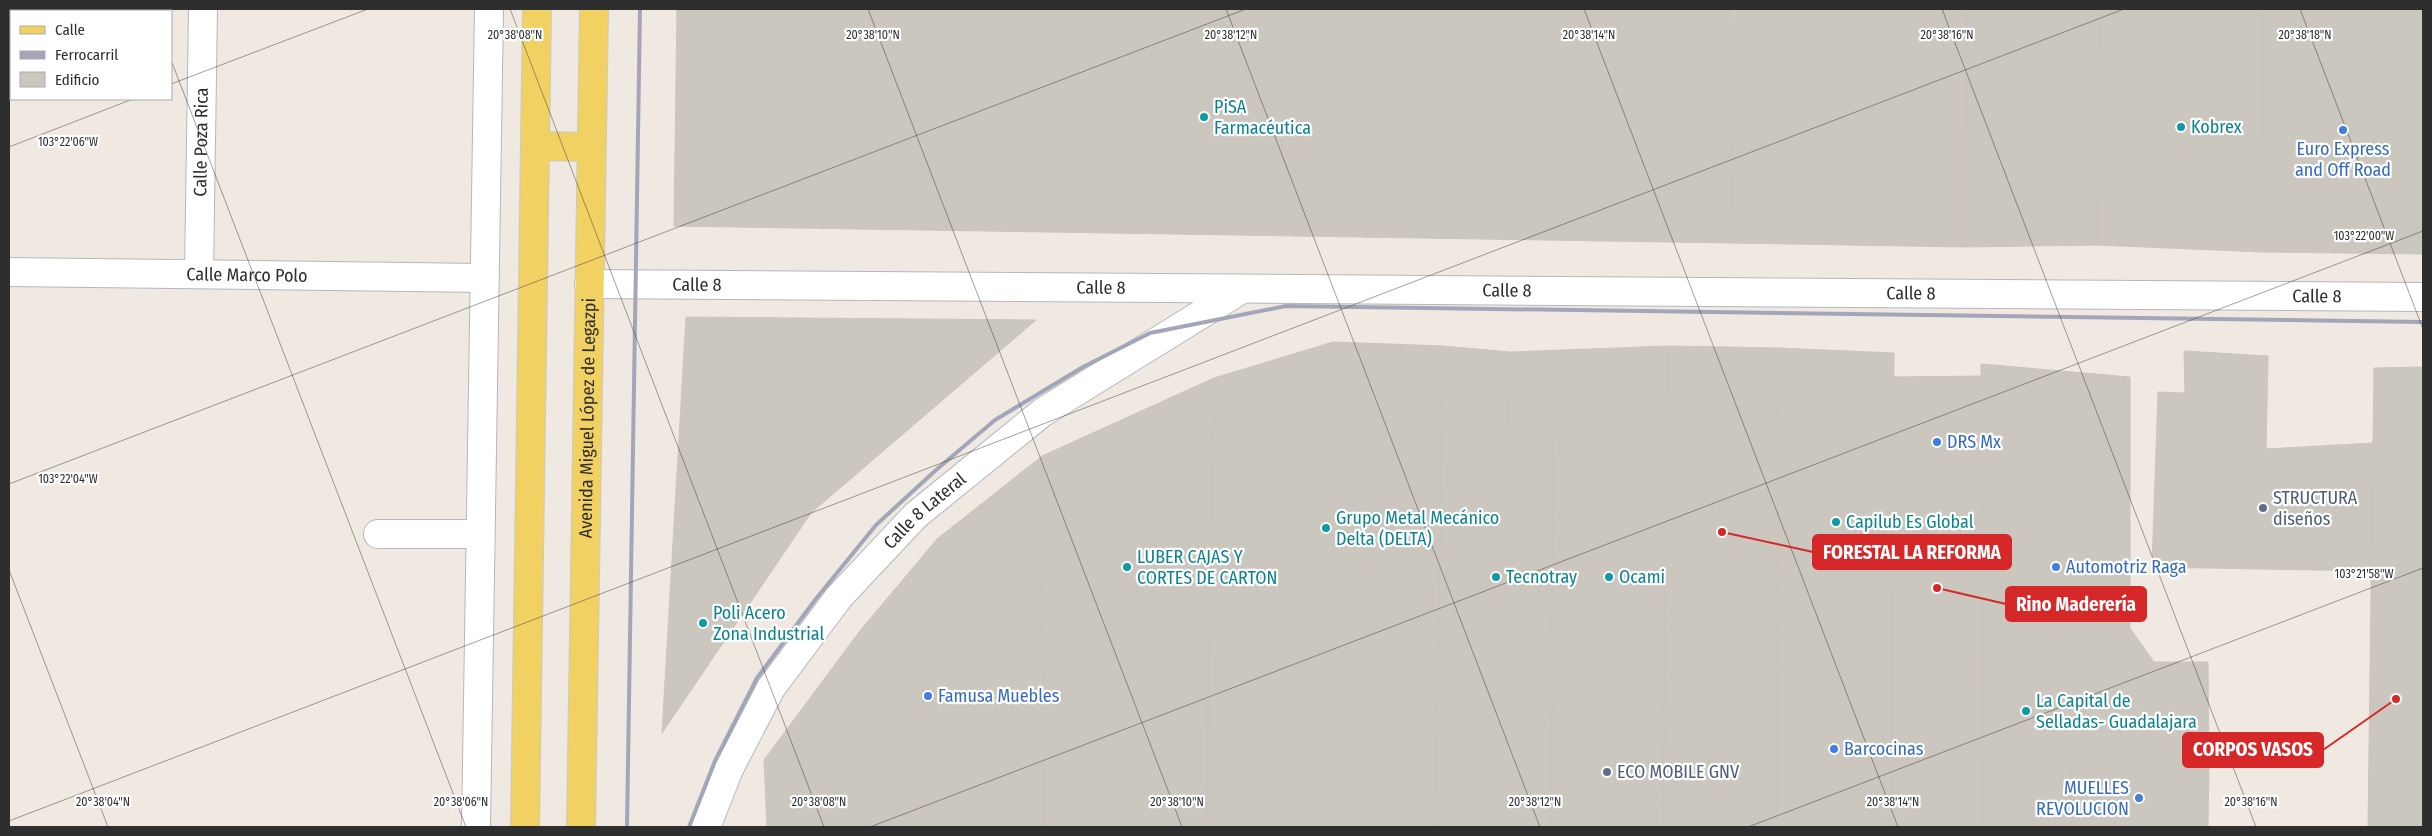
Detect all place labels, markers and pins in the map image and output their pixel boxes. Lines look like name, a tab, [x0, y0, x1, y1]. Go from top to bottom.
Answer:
place label: PiSA Farmacéutica	[1214, 96, 1311, 139]
marker: PiSA Farmacéutica	[1198, 111, 1210, 123]
place label: Kobrex	[2191, 116, 2242, 138]
marker: Kobrex	[2175, 121, 2187, 133]
marker: Euro Express and Off Road	[2337, 124, 2349, 136]
place label: Euro Express and Off Road	[2295, 138, 2391, 181]
place label: DRS Mx	[1947, 431, 2001, 453]
marker: DRS Mx	[1931, 436, 1943, 448]
place label: STRUCTURA diseños	[2273, 487, 2358, 530]
marker: STRUCTURA diseños	[2257, 502, 2269, 514]
place label: Grupo Metal Mecánico Delta (DELTA)	[1336, 507, 1499, 550]
place label: Capilub Es Global	[1846, 511, 1974, 533]
marker: Capilub Es Global	[1830, 516, 1842, 528]
marker: Grupo Metal Mecánico Delta (DELTA)	[1320, 522, 1332, 534]
callout: FORESTAL LA REFORMA	[1813, 535, 2011, 569]
place label: LUBER CAJAS Y CORTES DE CARTON	[1137, 546, 1277, 589]
place label: Automotriz Raga	[2066, 556, 2187, 578]
marker: LUBER CAJAS Y CORTES DE CARTON	[1121, 561, 1133, 573]
marker: Automotriz Raga	[2050, 561, 2062, 573]
place label: Tecnotray	[1506, 566, 1577, 588]
place label: Ocami	[1619, 566, 1665, 588]
marker: Tecnotray	[1490, 571, 1502, 583]
marker: Ocami	[1603, 571, 1615, 583]
callout: Rino Maderería	[2006, 587, 2146, 621]
place label: Poli Acero Zona Industrial	[713, 602, 824, 645]
marker: Poli Acero Zona Industrial	[697, 617, 709, 629]
place label: Famusa Muebles	[938, 685, 1060, 707]
marker: Famusa Muebles	[922, 690, 934, 702]
place label: La Capital de Selladas- Guadalajara	[2036, 690, 2197, 733]
marker: La Capital de Selladas- Guadalajara	[2020, 705, 2032, 717]
callout: CORPOS VASOS	[2183, 733, 2323, 767]
place label: Barcocinas	[1844, 738, 1924, 760]
marker: Barcocinas	[1828, 743, 1840, 755]
place label: ECO MOBILE GNV	[1617, 761, 1740, 783]
marker: ECO MOBILE GNV	[1601, 766, 1613, 778]
place label: MUELLES REVOLUCION	[2036, 777, 2129, 820]
marker: MUELLES REVOLUCION	[2133, 792, 2145, 804]

